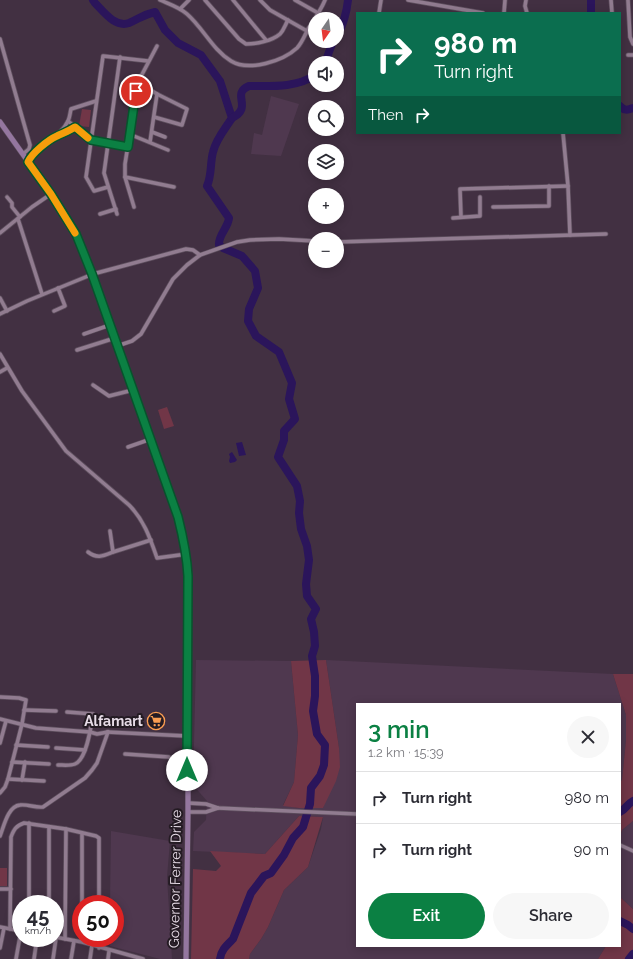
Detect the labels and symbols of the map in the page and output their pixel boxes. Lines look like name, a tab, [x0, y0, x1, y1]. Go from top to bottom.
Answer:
north arrow	[308, 12, 344, 48]
pin	[119, 74, 153, 108]
supermarket icon: Alfamart	[146, 711, 166, 731]
place label: Alfamart	[84, 713, 144, 729]
position arrow	[166, 749, 208, 791]
street label: Governor Ferrer Drive	[166, 810, 184, 948]
speed limit sign: 50	[72, 895, 124, 947]

